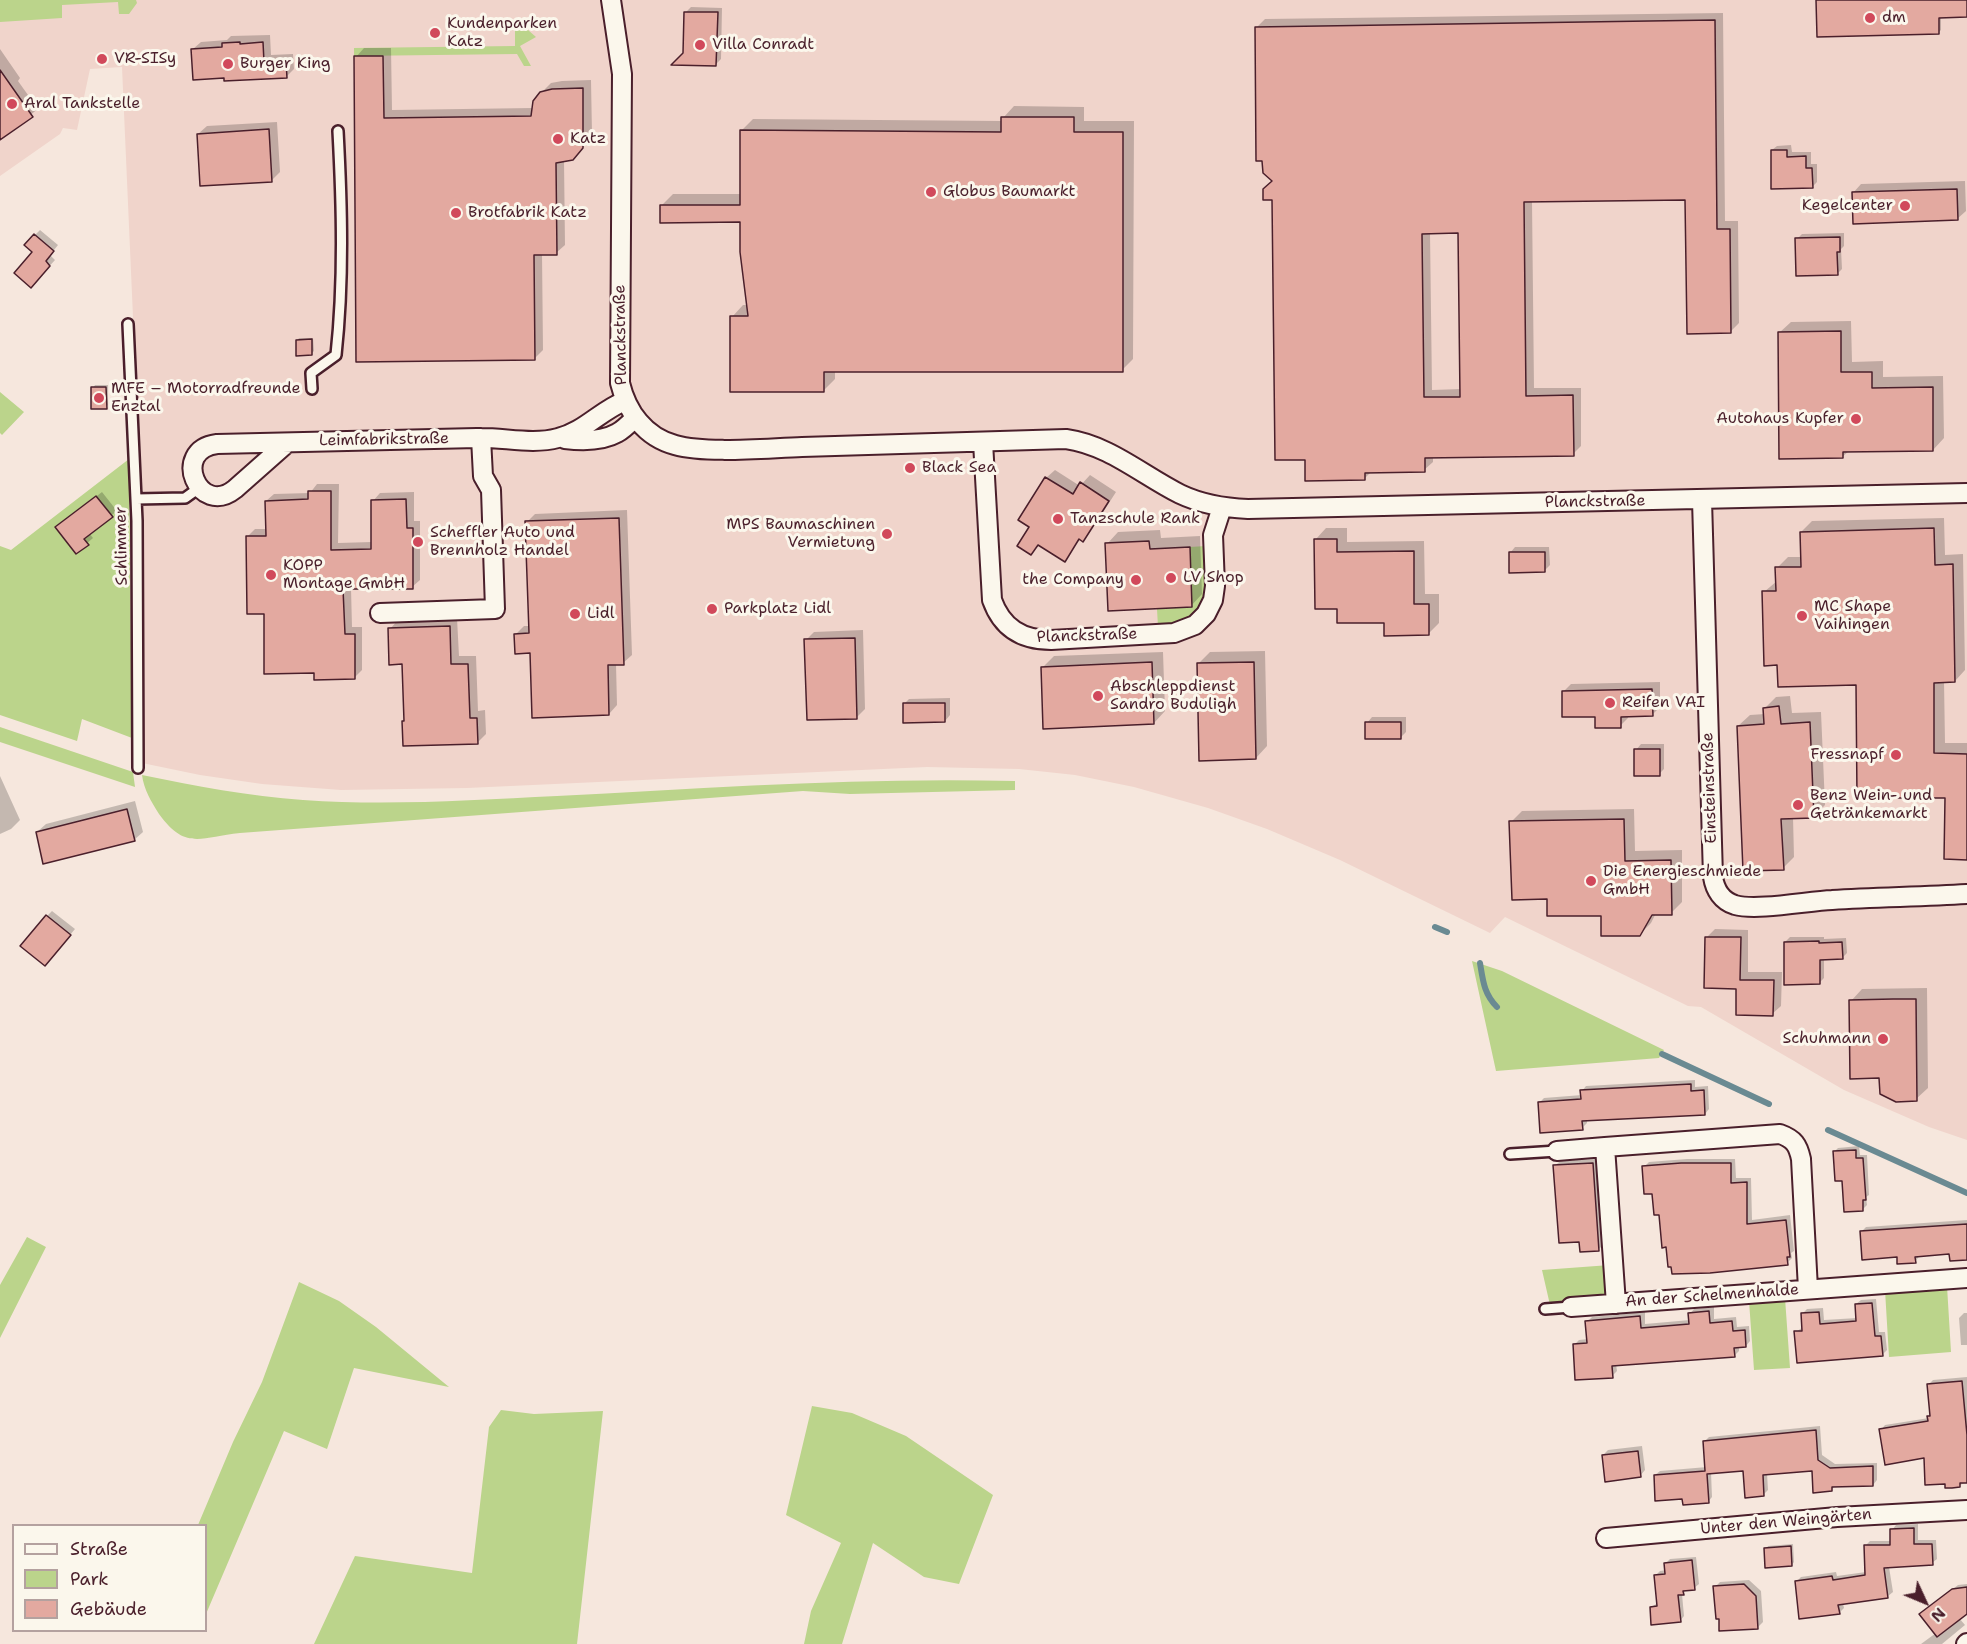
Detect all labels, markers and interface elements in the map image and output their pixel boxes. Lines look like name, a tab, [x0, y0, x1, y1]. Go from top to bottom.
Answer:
place label: dm	[1882, 8, 1906, 28]
marker: dm	[1863, 11, 1877, 25]
place label: Kundenparken Katz	[447, 14, 557, 52]
marker: Kundenparken Katz	[428, 26, 442, 40]
place label: Villa Conradt	[712, 35, 814, 55]
marker: Villa Conradt	[693, 38, 707, 52]
place label: VR-SISy	[114, 49, 176, 69]
marker: VR-SISy	[95, 52, 109, 66]
place label: Burger King	[240, 54, 331, 74]
marker: Burger King	[221, 57, 235, 71]
place label: Aral Tankstelle	[24, 94, 140, 114]
marker: Aral Tankstelle	[5, 97, 19, 111]
place label: Katz	[570, 129, 606, 149]
marker: Katz	[551, 132, 565, 146]
place label: Globus Baumarkt	[943, 182, 1076, 202]
marker: Globus Baumarkt	[924, 185, 938, 199]
place label: Kegelcenter	[1802, 196, 1893, 216]
marker: Kegelcenter	[1898, 199, 1912, 213]
place label: Brotfabrik Katz	[468, 203, 587, 223]
marker: Brotfabrik Katz	[449, 206, 463, 220]
street label: Planckstraße	[611, 284, 631, 386]
place label: MFE – Motorradfreunde Enztal	[111, 379, 300, 417]
marker: MFE – Motorradfreunde Enztal	[92, 391, 106, 405]
place label: Autohaus Kupfer	[1716, 409, 1844, 429]
marker: Autohaus Kupfer	[1849, 412, 1863, 426]
street label: Leimfabrikstraße	[319, 429, 449, 451]
place label: Black Sea	[922, 458, 996, 478]
marker: Black Sea	[903, 461, 917, 475]
street label: Planckstraße	[1544, 492, 1646, 512]
street label: Schlimmer	[112, 506, 132, 586]
place label: Tanzschule Rank	[1070, 509, 1200, 529]
marker: Tanzschule Rank	[1051, 512, 1065, 526]
place label: MPS Baumaschinen Vermietung	[726, 515, 875, 553]
place label: Scheffler Auto und Brennholz Handel	[430, 523, 575, 561]
marker: MPS Baumaschinen Vermietung	[880, 527, 894, 541]
marker: Scheffler Auto und Brennholz Handel	[411, 535, 425, 549]
place label: KOPP Montage GmbH	[283, 556, 405, 594]
marker: KOPP Montage GmbH	[264, 568, 278, 582]
place label: LV Shop	[1183, 568, 1244, 588]
place label: the Company	[1022, 570, 1124, 590]
marker: LV Shop	[1164, 571, 1178, 585]
marker: the Company	[1129, 573, 1143, 587]
place label: MC Shape Vaihingen	[1814, 597, 1891, 635]
place label: Parkplatz Lidl	[724, 599, 831, 619]
marker: Parkplatz Lidl	[705, 602, 719, 616]
place label: Lidl	[587, 604, 615, 624]
marker: Lidl	[568, 607, 582, 621]
marker: MC Shape Vaihingen	[1795, 609, 1809, 623]
street label: Planckstraße	[1036, 625, 1138, 647]
place label: Abschleppdienst Sandro Buduligh	[1110, 677, 1237, 715]
marker: Abschleppdienst Sandro Buduligh	[1091, 689, 1105, 703]
place label: Reifen VAI	[1622, 693, 1705, 713]
marker: Reifen VAI	[1603, 696, 1617, 710]
street label: Einsteinstraße	[1698, 732, 1722, 844]
place label: Fressnapf	[1811, 745, 1884, 765]
marker: Fressnapf	[1889, 748, 1903, 762]
place label: Benz Wein- und Getränkemarkt	[1810, 786, 1932, 824]
marker: Benz Wein- und Getränkemarkt	[1791, 798, 1805, 812]
place label: Die Energieschmiede GmbH	[1603, 862, 1761, 900]
marker: Die Energieschmiede GmbH	[1584, 874, 1598, 888]
place label: Schuhmann	[1783, 1029, 1871, 1049]
marker: Schuhmann	[1876, 1032, 1890, 1046]
street label: An der Schelmenhalde	[1624, 1280, 1800, 1312]
street label: Unter den Weingärten	[1700, 1505, 1872, 1539]
legend	[12, 1524, 207, 1632]
text: Straße	[70, 1537, 128, 1561]
text: Park	[70, 1567, 109, 1591]
north arrow	[1895, 1572, 1955, 1632]
text: Gebäude	[70, 1597, 147, 1621]
text: N	[1926, 1603, 1950, 1627]

